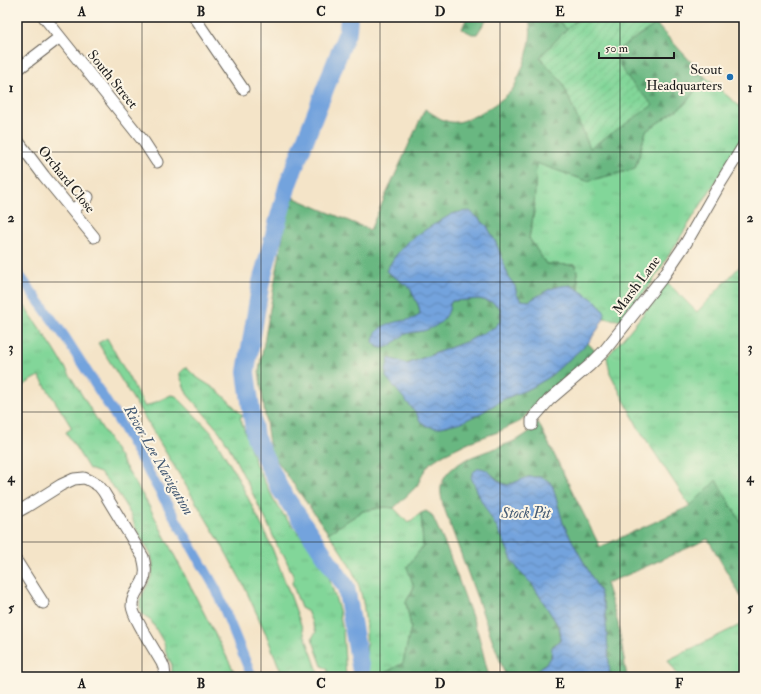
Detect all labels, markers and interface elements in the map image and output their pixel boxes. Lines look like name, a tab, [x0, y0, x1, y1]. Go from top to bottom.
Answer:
text: A	[77, 4, 87, 20]
text: B	[197, 4, 205, 20]
text: C	[316, 4, 326, 20]
text: D	[435, 4, 446, 20]
text: E	[555, 4, 565, 20]
text: F	[675, 4, 684, 20]
scale bar	[599, 34, 674, 60]
text: 50 m	[605, 41, 629, 56]
street label: South Street	[84, 47, 142, 112]
place label: Scout Headquarters	[646, 61, 722, 94]
marker: Scout Headquarters	[725, 72, 735, 82]
text: 1	[9, 80, 14, 96]
text: 1	[748, 80, 753, 96]
street label: Orchard Close	[34, 142, 99, 216]
text: 2	[8, 210, 15, 226]
text: 2	[747, 210, 754, 226]
street label: Marsh Lane	[609, 253, 664, 318]
text: 3	[9, 340, 14, 356]
text: 3	[748, 340, 753, 356]
water label: River Lee Navigation	[119, 401, 198, 519]
text: 4	[6, 470, 15, 486]
text: 4	[745, 470, 754, 486]
water label: Stock Pit	[500, 504, 551, 523]
text: 5	[8, 600, 14, 616]
text: 5	[747, 600, 753, 616]
text: A	[77, 676, 87, 692]
text: B	[197, 676, 205, 692]
text: C	[316, 676, 326, 692]
text: D	[435, 676, 446, 692]
text: E	[555, 676, 565, 692]
text: F	[675, 676, 684, 692]

